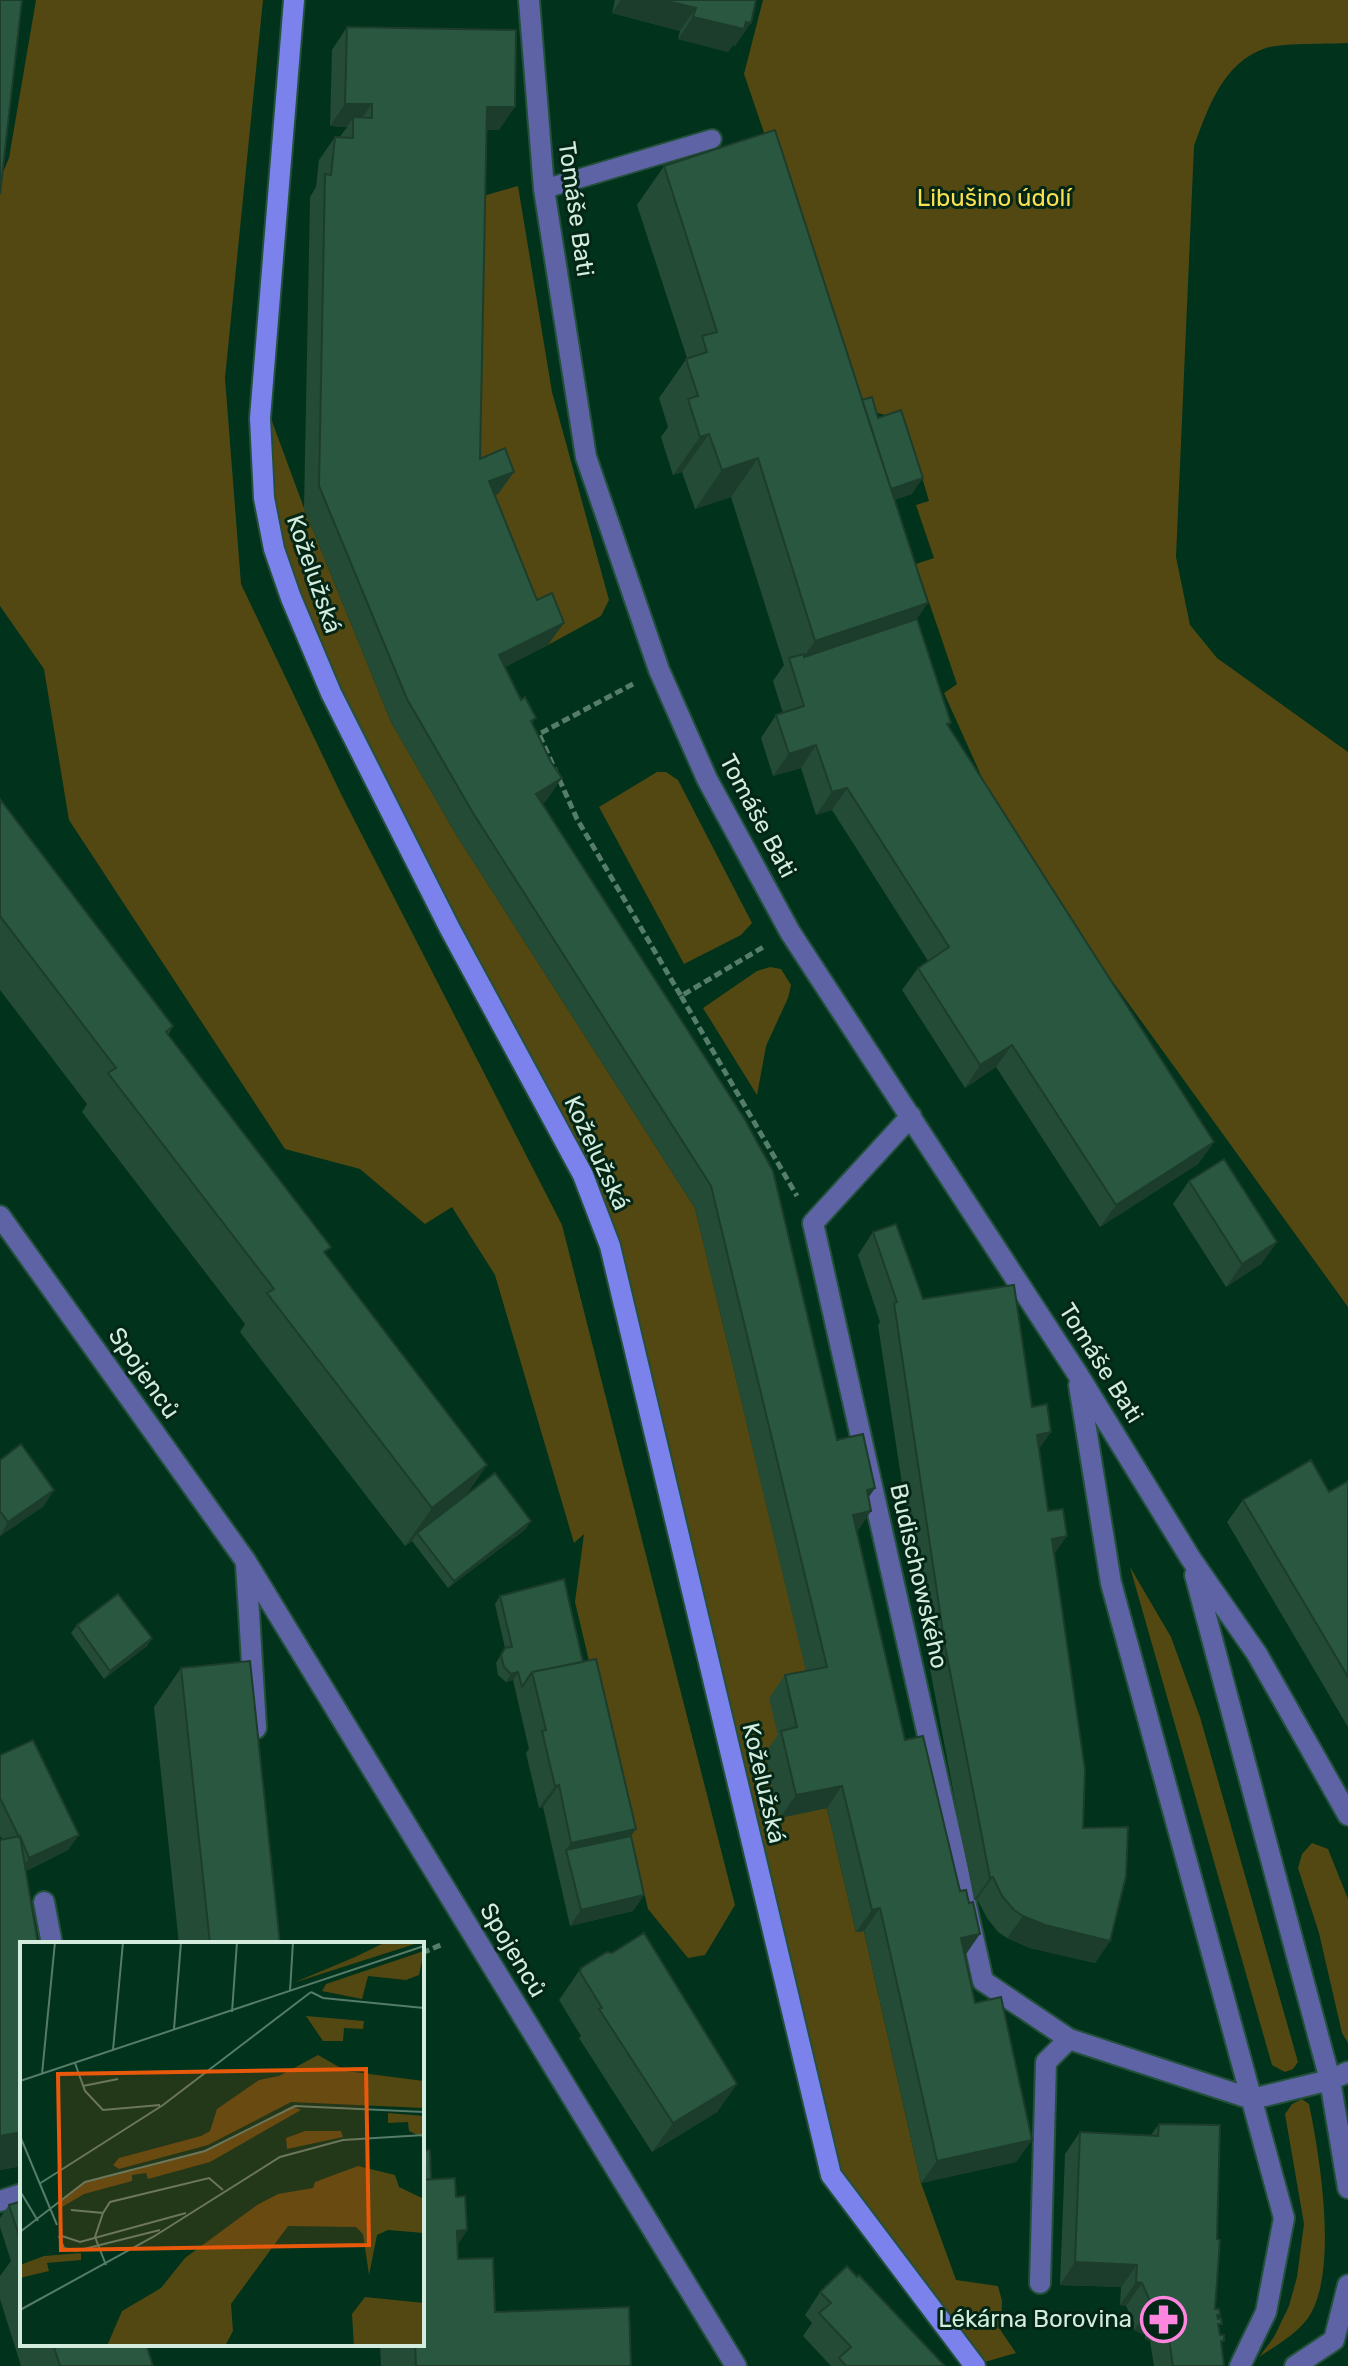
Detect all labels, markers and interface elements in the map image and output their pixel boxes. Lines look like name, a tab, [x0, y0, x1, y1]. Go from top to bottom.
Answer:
street label: Tomáše Bati	[553, 140, 599, 278]
park label: Libušino údolí	[917, 184, 1072, 212]
street label: Koželužská	[281, 511, 347, 637]
street label: Tomáše Bati	[714, 749, 802, 883]
street label: Koželužská	[558, 1091, 636, 1215]
street label: Tomáše Bati	[1053, 1298, 1149, 1428]
street label: Spojenců	[102, 1322, 186, 1424]
street label: Budischowského	[884, 1481, 954, 1671]
street label: Koželužská	[737, 1720, 791, 1846]
street label: Spojenců	[474, 1898, 552, 2002]
inset map	[20, 1942, 424, 2346]
pharmacy icon: Lékárna Borovina	[1139, 2295, 1187, 2343]
place label: Lékárna Borovina	[938, 2305, 1132, 2333]

